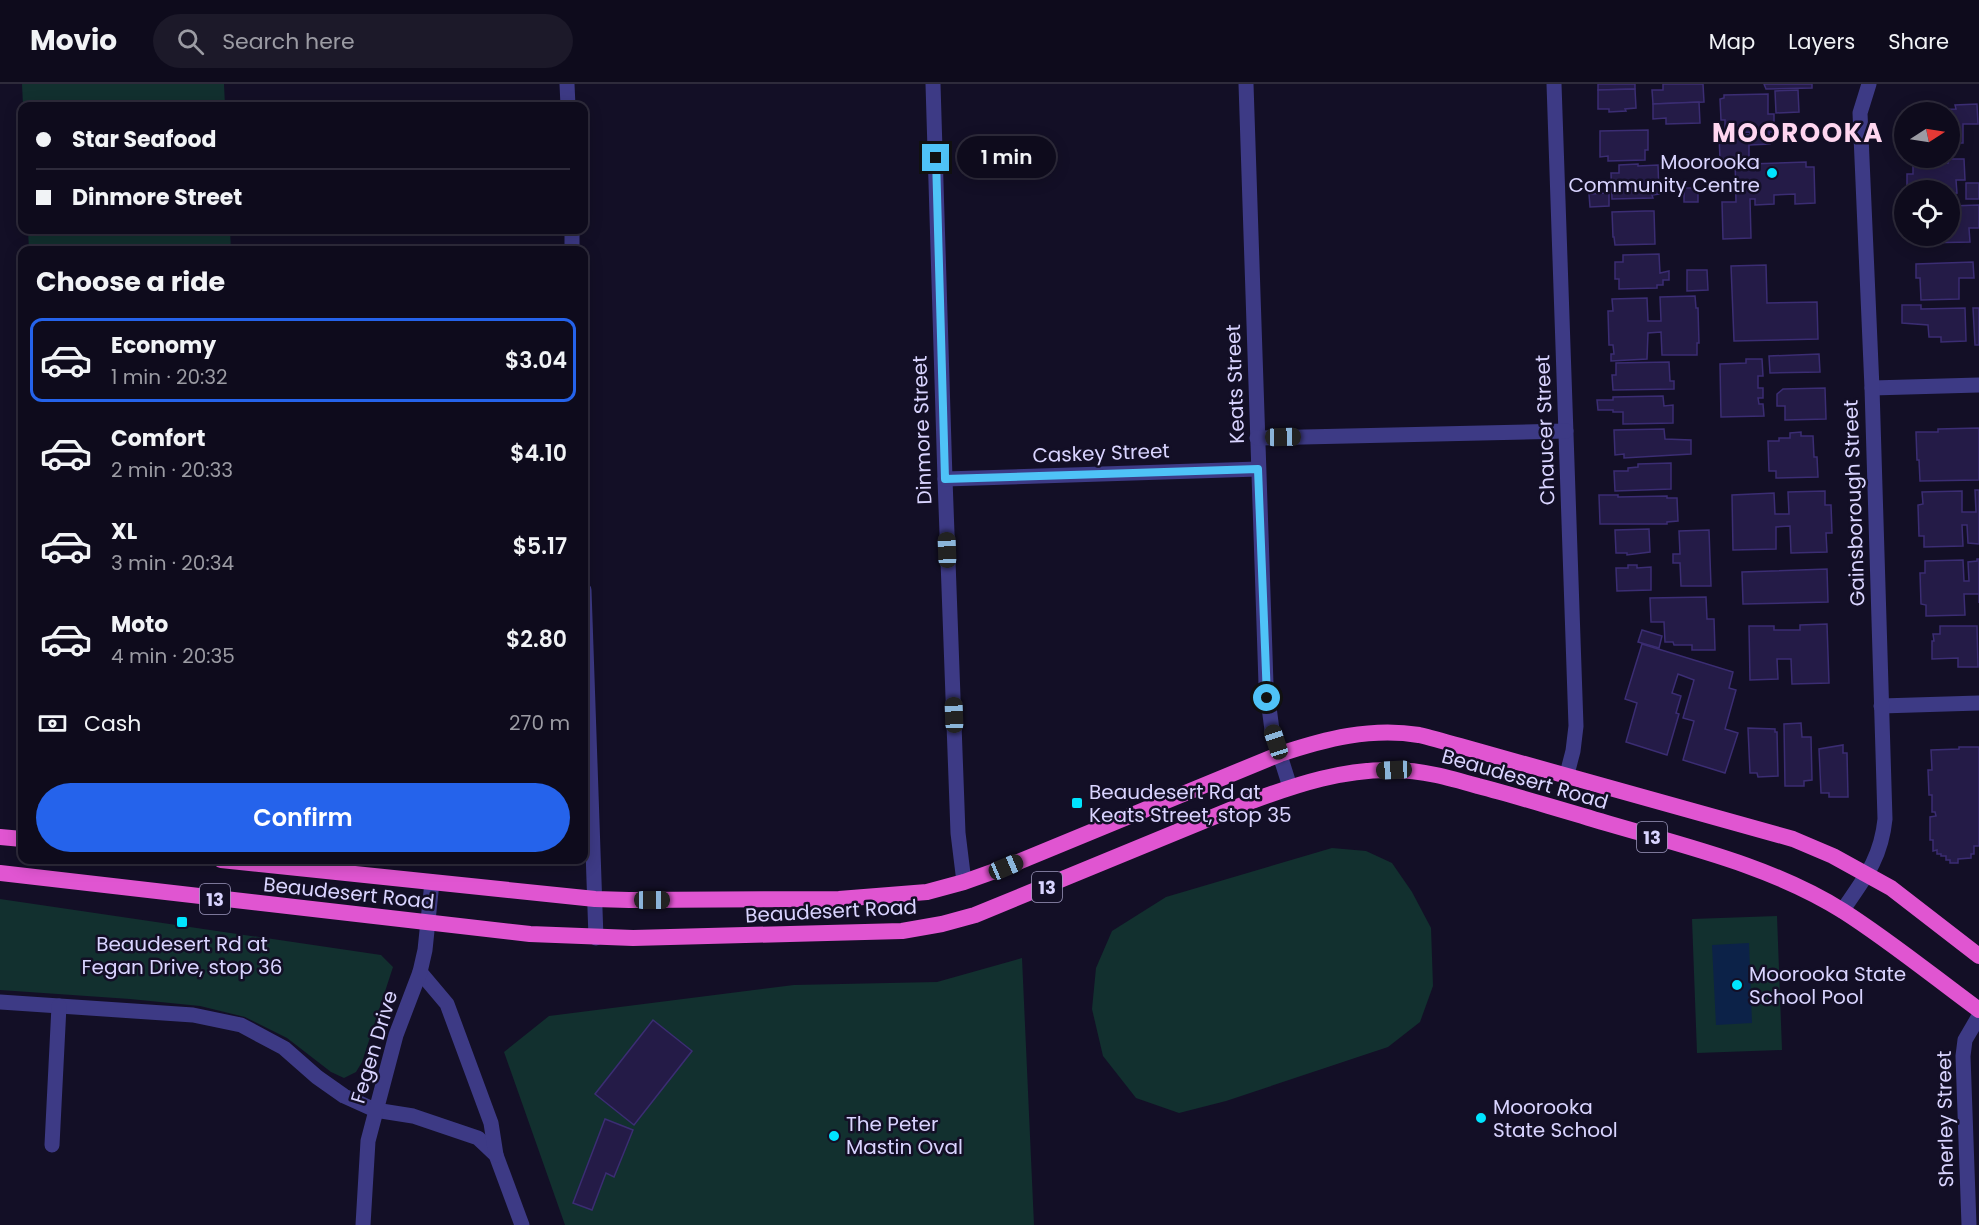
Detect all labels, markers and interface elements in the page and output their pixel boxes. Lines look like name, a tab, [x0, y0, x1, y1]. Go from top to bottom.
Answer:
search box	[153, 14, 573, 68]
text: Movio	[30, 21, 117, 60]
icon: search	[174, 25, 207, 58]
text: Search here	[222, 26, 355, 57]
text: Map	[1709, 27, 1755, 56]
text: Layers	[1788, 27, 1855, 56]
text: Share	[1888, 27, 1949, 56]
north arrow	[1894, 102, 1960, 168]
map controls	[1894, 102, 1960, 246]
district label: MOOROOKA	[1712, 115, 1884, 151]
text: Star Seafood	[72, 124, 216, 155]
callout: 1 min	[957, 137, 1056, 179]
text: 1 min	[981, 143, 1032, 171]
route end	[922, 144, 949, 171]
place label: Moorooka Community Centre	[1568, 148, 1760, 199]
marker: Moorooka Community Centre	[1765, 166, 1779, 180]
button: locate	[1894, 180, 1960, 246]
text: Dinmore Street	[72, 182, 242, 213]
text: Choose a ride	[36, 263, 225, 300]
street label: Keats Street	[1219, 324, 1251, 444]
text: Economy	[111, 330, 216, 361]
icon: car	[39, 333, 93, 387]
text: $3.04	[505, 345, 567, 376]
street label: Chaucer Street	[1528, 354, 1562, 506]
street label: Dinmore Street	[905, 355, 939, 505]
text: 1 min · 20:32	[111, 363, 228, 391]
street label: Gainsborough Street	[1836, 399, 1872, 607]
text: Comfort	[111, 423, 205, 454]
icon: car	[39, 426, 93, 480]
car	[1265, 428, 1301, 446]
street label: Caskey Street	[1032, 437, 1170, 469]
text: $4.10	[510, 438, 567, 469]
text: 2 min · 20:33	[111, 456, 233, 484]
text: XL	[111, 516, 137, 547]
icon: car	[39, 519, 93, 573]
text: $5.17	[513, 531, 567, 562]
car	[937, 532, 957, 568]
text: 3 min · 20:34	[111, 549, 234, 577]
text: Moto	[111, 609, 168, 640]
icon: car	[39, 612, 93, 666]
text: $2.80	[506, 624, 567, 655]
text: 4 min · 20:35	[111, 642, 235, 670]
route start	[1253, 684, 1280, 711]
car	[944, 697, 964, 733]
icon: cash	[36, 707, 69, 740]
text: Cash	[84, 708, 141, 739]
text: 270 m	[509, 709, 570, 737]
car	[1262, 722, 1290, 762]
street label: Beaudesert Road	[1439, 742, 1611, 816]
car	[1376, 760, 1412, 780]
place label: Beaudesert Rd at Keats Street, stop 35	[1089, 778, 1292, 829]
button: Confirm	[36, 783, 570, 852]
marker: Beaudesert Rd at Keats Street, stop 35	[1070, 796, 1084, 810]
road number: 13	[1637, 822, 1667, 852]
car	[986, 852, 1026, 882]
street label: Beaudesert Road	[262, 870, 436, 916]
road number: 13	[1032, 872, 1062, 902]
road number: 13	[200, 884, 230, 914]
car	[634, 891, 670, 909]
street label: Beaudesert Road	[744, 893, 918, 929]
marker: Beaudesert Rd at Fegan Drive, stop 36	[175, 915, 189, 929]
place label: Beaudesert Rd at Fegan Drive, stop 36	[82, 930, 282, 981]
place label: Moorooka State School Pool	[1749, 960, 1906, 1011]
marker: Moorooka State School Pool	[1730, 978, 1744, 992]
street label: Fegen Drive	[344, 987, 404, 1107]
street label: Sherley Street	[1930, 1050, 1960, 1188]
place label: Moorooka State School	[1493, 1093, 1618, 1144]
place label: The Peter Mastin Oval	[846, 1110, 963, 1161]
marker: Moorooka State School	[1474, 1111, 1488, 1125]
marker: The Peter Mastin Oval	[827, 1129, 841, 1143]

